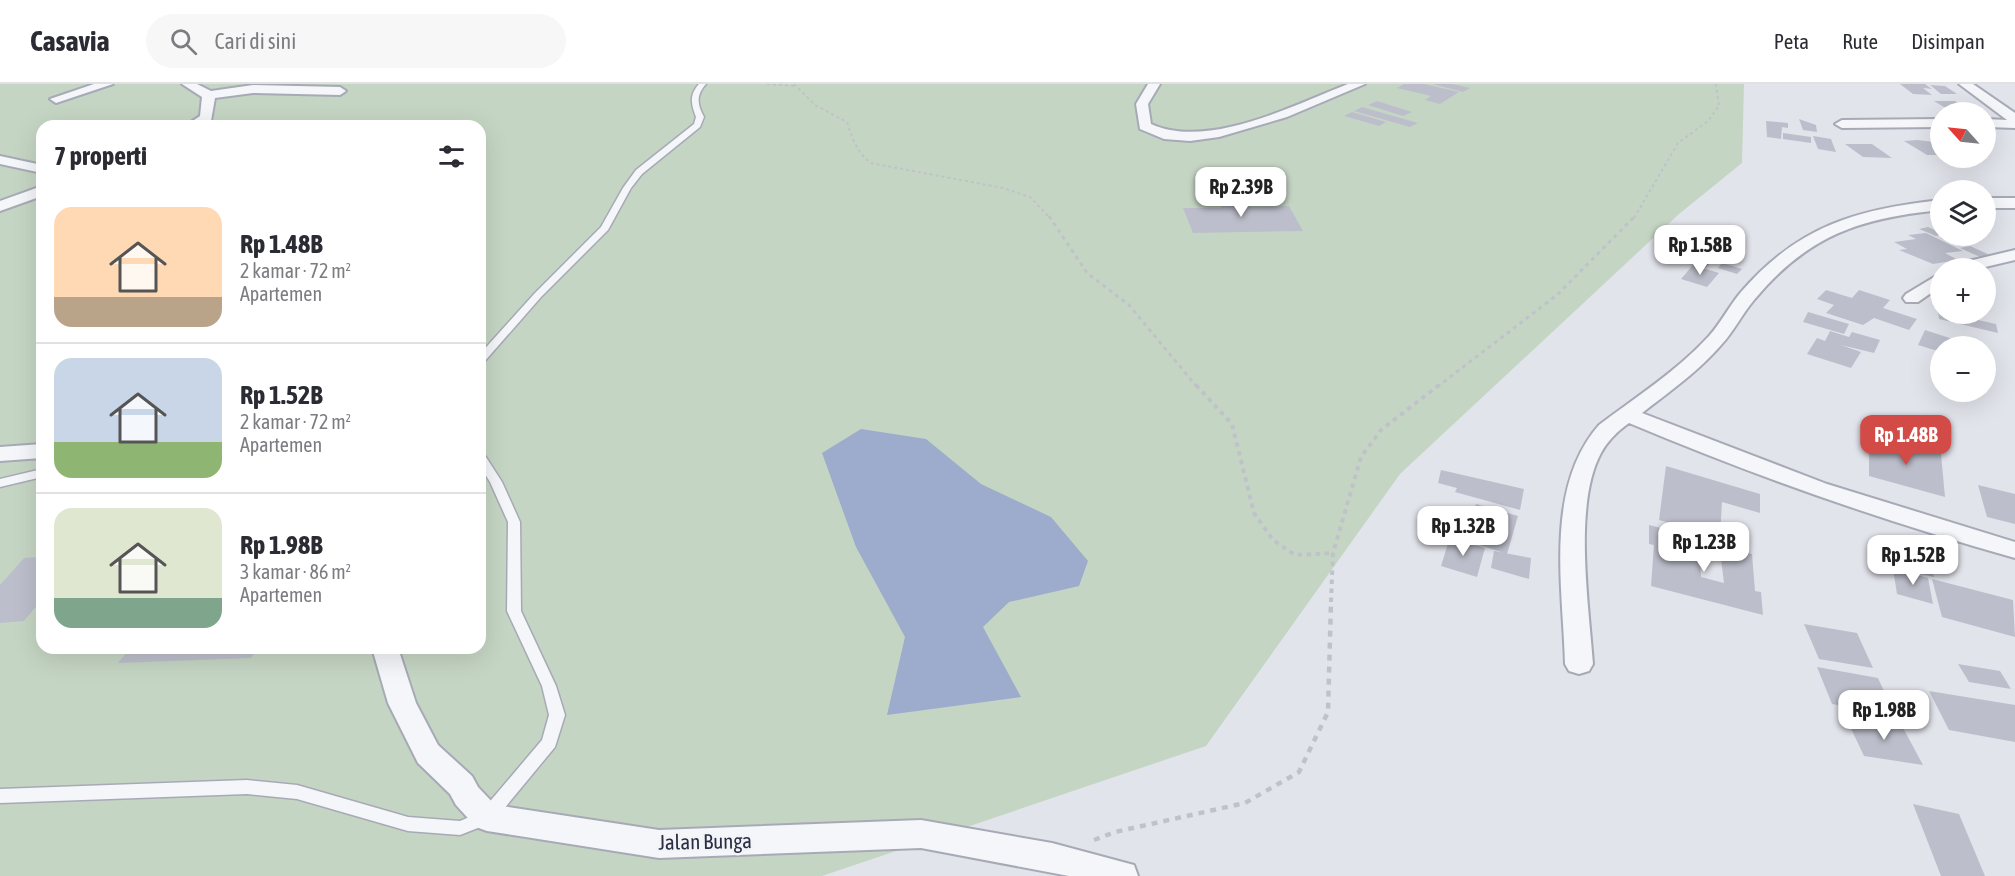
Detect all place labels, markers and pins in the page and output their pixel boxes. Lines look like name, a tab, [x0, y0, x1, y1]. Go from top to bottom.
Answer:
pin: Rp 2.39B	[1179, 167, 1303, 218]
pin: Rp 1.58B	[1638, 225, 1762, 276]
pin: Rp 1.48B	[1844, 415, 1968, 466]
pin: Rp 1.32B	[1401, 506, 1525, 557]
pin: Rp 1.23B	[1642, 522, 1766, 573]
pin: Rp 1.52B	[1851, 535, 1975, 586]
pin: Rp 1.98B	[1822, 690, 1946, 741]

